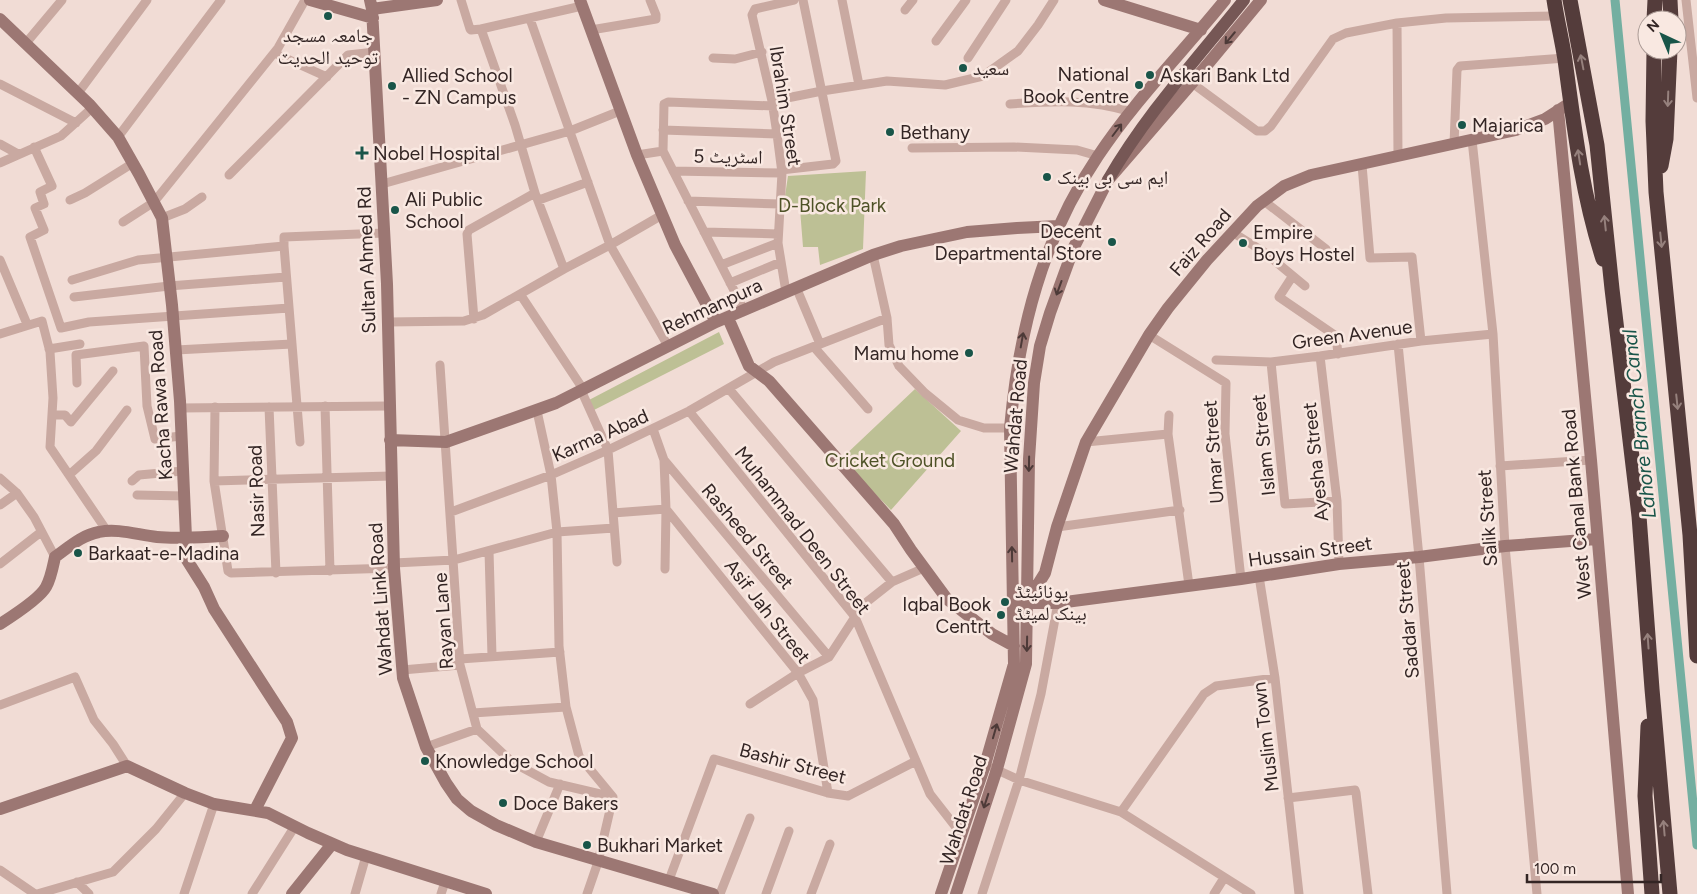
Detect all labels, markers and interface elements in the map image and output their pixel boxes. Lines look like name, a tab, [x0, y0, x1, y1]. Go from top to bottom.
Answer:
marker: جامعہ مسجد توحید الحدیٽ	[322, 10, 334, 22]
north arrow	[1637, 10, 1687, 60]
text: N	[1644, 16, 1663, 36]
place label: جامعہ مسجد توحید الحدیٽ	[278, 24, 379, 69]
one-way arrow	[1224, 31, 1236, 44]
street label: Ibrahim Street	[765, 44, 806, 168]
one-way arrow	[1576, 55, 1586, 71]
place label: سعید	[973, 57, 1009, 80]
marker: سعید	[957, 62, 969, 74]
place label: National Book Centre	[1023, 63, 1129, 108]
place label: Allied School - ZN Campus	[402, 64, 517, 109]
place label: Askari Bank Ltd	[1160, 64, 1290, 87]
marker: Askari Bank Ltd	[1144, 69, 1156, 81]
marker: National Book Centre	[1133, 79, 1145, 91]
marker: Allied School - ZN Campus	[386, 80, 398, 92]
one-way arrow	[1663, 90, 1673, 106]
place label: Majarica	[1472, 114, 1543, 137]
marker: Majarica	[1456, 119, 1468, 131]
place label: Bethany	[900, 121, 970, 144]
one-way arrow	[1112, 124, 1123, 137]
marker: Bethany	[884, 126, 896, 138]
place label: Nobel Hospital	[373, 142, 500, 165]
street label: اسٹریٹ 5	[693, 144, 763, 169]
marker: Nobel Hospital	[355, 146, 369, 160]
one-way arrow	[1574, 149, 1584, 165]
place label: ایم سی بی بینک	[1057, 166, 1168, 190]
marker: ایم سی بی بینک	[1041, 171, 1053, 183]
street label: Sultan Ahmed Rd	[352, 186, 381, 334]
place label: Ali Public School	[405, 188, 483, 233]
park label: D-Block Park	[778, 194, 887, 217]
marker: Ali Public School	[389, 204, 401, 216]
street label: Faiz Road	[1165, 204, 1236, 281]
one-way arrow	[1600, 215, 1610, 231]
place label: Decent Departmental Store	[935, 220, 1102, 265]
place label: Empire Boys Hostel	[1253, 221, 1355, 266]
one-way arrow	[1656, 232, 1666, 248]
marker: Decent Departmental Store	[1106, 236, 1118, 248]
marker: Empire Boys Hostel	[1237, 237, 1249, 249]
street label: Rehmanpura	[659, 273, 766, 340]
one-way arrow	[1054, 279, 1063, 295]
street label: Green Avenue	[1290, 315, 1414, 354]
water label: Lahore Branch Canal	[1617, 328, 1661, 520]
street label: Kacha Rawa Road	[144, 329, 177, 481]
one-way arrow	[1018, 332, 1027, 348]
place label: Mamu home	[854, 342, 959, 365]
marker: Mamu home	[963, 347, 975, 359]
street label: Wahdat Road	[999, 358, 1032, 474]
street label: Islam Street	[1247, 393, 1280, 497]
one-way arrow	[1672, 394, 1682, 410]
street label: Umar Street	[1198, 399, 1229, 504]
street label: Ayesha Street	[1298, 401, 1333, 523]
street label: Karma Abad	[549, 404, 652, 467]
street label: West Canal Bank Road	[1557, 408, 1596, 600]
street label: Muhammad Deen Street	[730, 442, 875, 619]
street label: Nasir Road	[243, 444, 270, 538]
park label: Cricket Ground	[825, 449, 955, 472]
one-way arrow	[1024, 456, 1034, 472]
street label: Salik Street	[1473, 469, 1502, 567]
street label: Rasheed Street	[697, 479, 798, 594]
street label: Wahdat Link Road	[364, 522, 397, 676]
street label: Hussain Street	[1246, 531, 1374, 572]
place label: Barkaat-e-Madina	[88, 542, 239, 565]
one-way arrow	[1007, 546, 1017, 562]
marker: Barkaat-e-Madina	[72, 547, 84, 559]
street label: Asif Jah Street	[720, 555, 815, 668]
street label: Saddar Street	[1391, 560, 1424, 680]
street label: Rayan Lane	[429, 572, 458, 670]
place label: یونائیٹڈ بینک لمیٹڈ	[1015, 580, 1087, 625]
place label: Iqbal Book Centrt	[902, 593, 992, 638]
marker: یونائیٹڈ بینک لمیٹڈ	[999, 596, 1011, 608]
marker: Iqbal Book Centrt	[995, 609, 1007, 621]
one-way arrow	[1643, 633, 1653, 649]
one-way arrow	[1022, 636, 1031, 652]
street label: Muslim Town	[1247, 681, 1284, 793]
one-way arrow	[990, 724, 1000, 740]
street label: Bashir Street	[737, 738, 849, 789]
place label: Knowledge School	[435, 750, 594, 773]
street label: Wahdat Road	[935, 752, 992, 868]
marker: Knowledge School	[419, 755, 431, 767]
place label: Doce Bakers	[513, 792, 619, 815]
one-way arrow	[981, 792, 991, 808]
marker: Doce Bakers	[497, 797, 509, 809]
one-way arrow	[1659, 820, 1669, 836]
place label: Bukhari Market	[597, 834, 723, 857]
marker: Bukhari Market	[581, 839, 593, 851]
scale bar	[1527, 852, 1661, 884]
text: 100 m	[1534, 860, 1576, 878]

